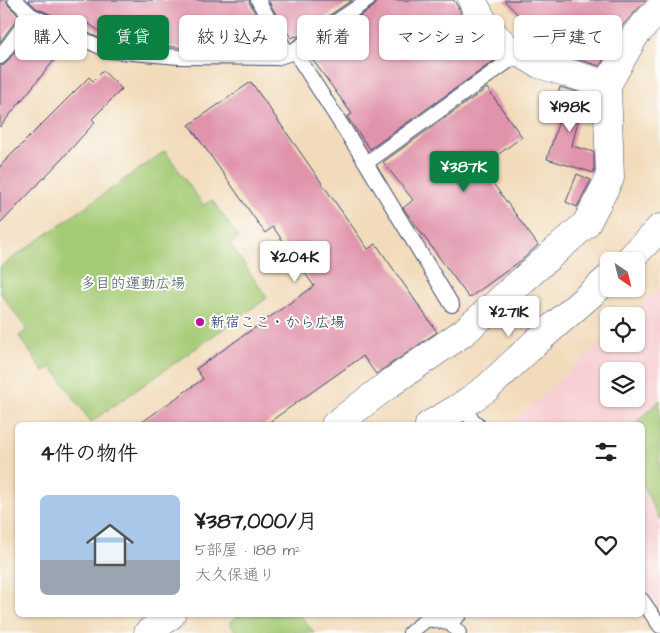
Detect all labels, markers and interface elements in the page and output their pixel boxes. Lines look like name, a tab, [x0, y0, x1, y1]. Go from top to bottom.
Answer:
chip: 購入	[15, 15, 87, 60]
chip: 賃貸	[97, 15, 169, 60]
chip: 絞り込み	[179, 15, 287, 60]
chip: 新着	[297, 15, 369, 60]
chip: マンション	[379, 15, 504, 60]
chip: 一戸建て	[514, 15, 622, 60]
pin: ¥198K	[535, 90, 605, 133]
text: ¥198K	[550, 96, 590, 118]
pin: ¥387K	[429, 150, 499, 193]
text: ¥387K	[441, 156, 487, 178]
pin: ¥204K	[260, 240, 330, 283]
text: ¥204K	[271, 246, 319, 268]
north arrow	[600, 252, 645, 298]
map controls	[600, 252, 645, 407]
park label: 多目的運動広場	[80, 273, 186, 294]
pin: ¥271K	[474, 296, 544, 338]
text: ¥271K	[489, 301, 529, 323]
button: locate	[600, 307, 645, 352]
place label: 新宿ここ・から広場	[210, 312, 345, 333]
marker: 新宿ここ・から広場	[194, 316, 206, 328]
button: layers	[600, 362, 645, 407]
icon: filters	[592, 438, 620, 466]
text: 4件の物件	[40, 439, 138, 468]
text: ¥387,000/月	[195, 507, 317, 536]
icon: home	[80, 515, 140, 575]
icon: heart	[592, 531, 620, 559]
text: 5部屋 · 188 m²	[195, 539, 301, 561]
text: 大久保通り	[195, 564, 275, 586]

